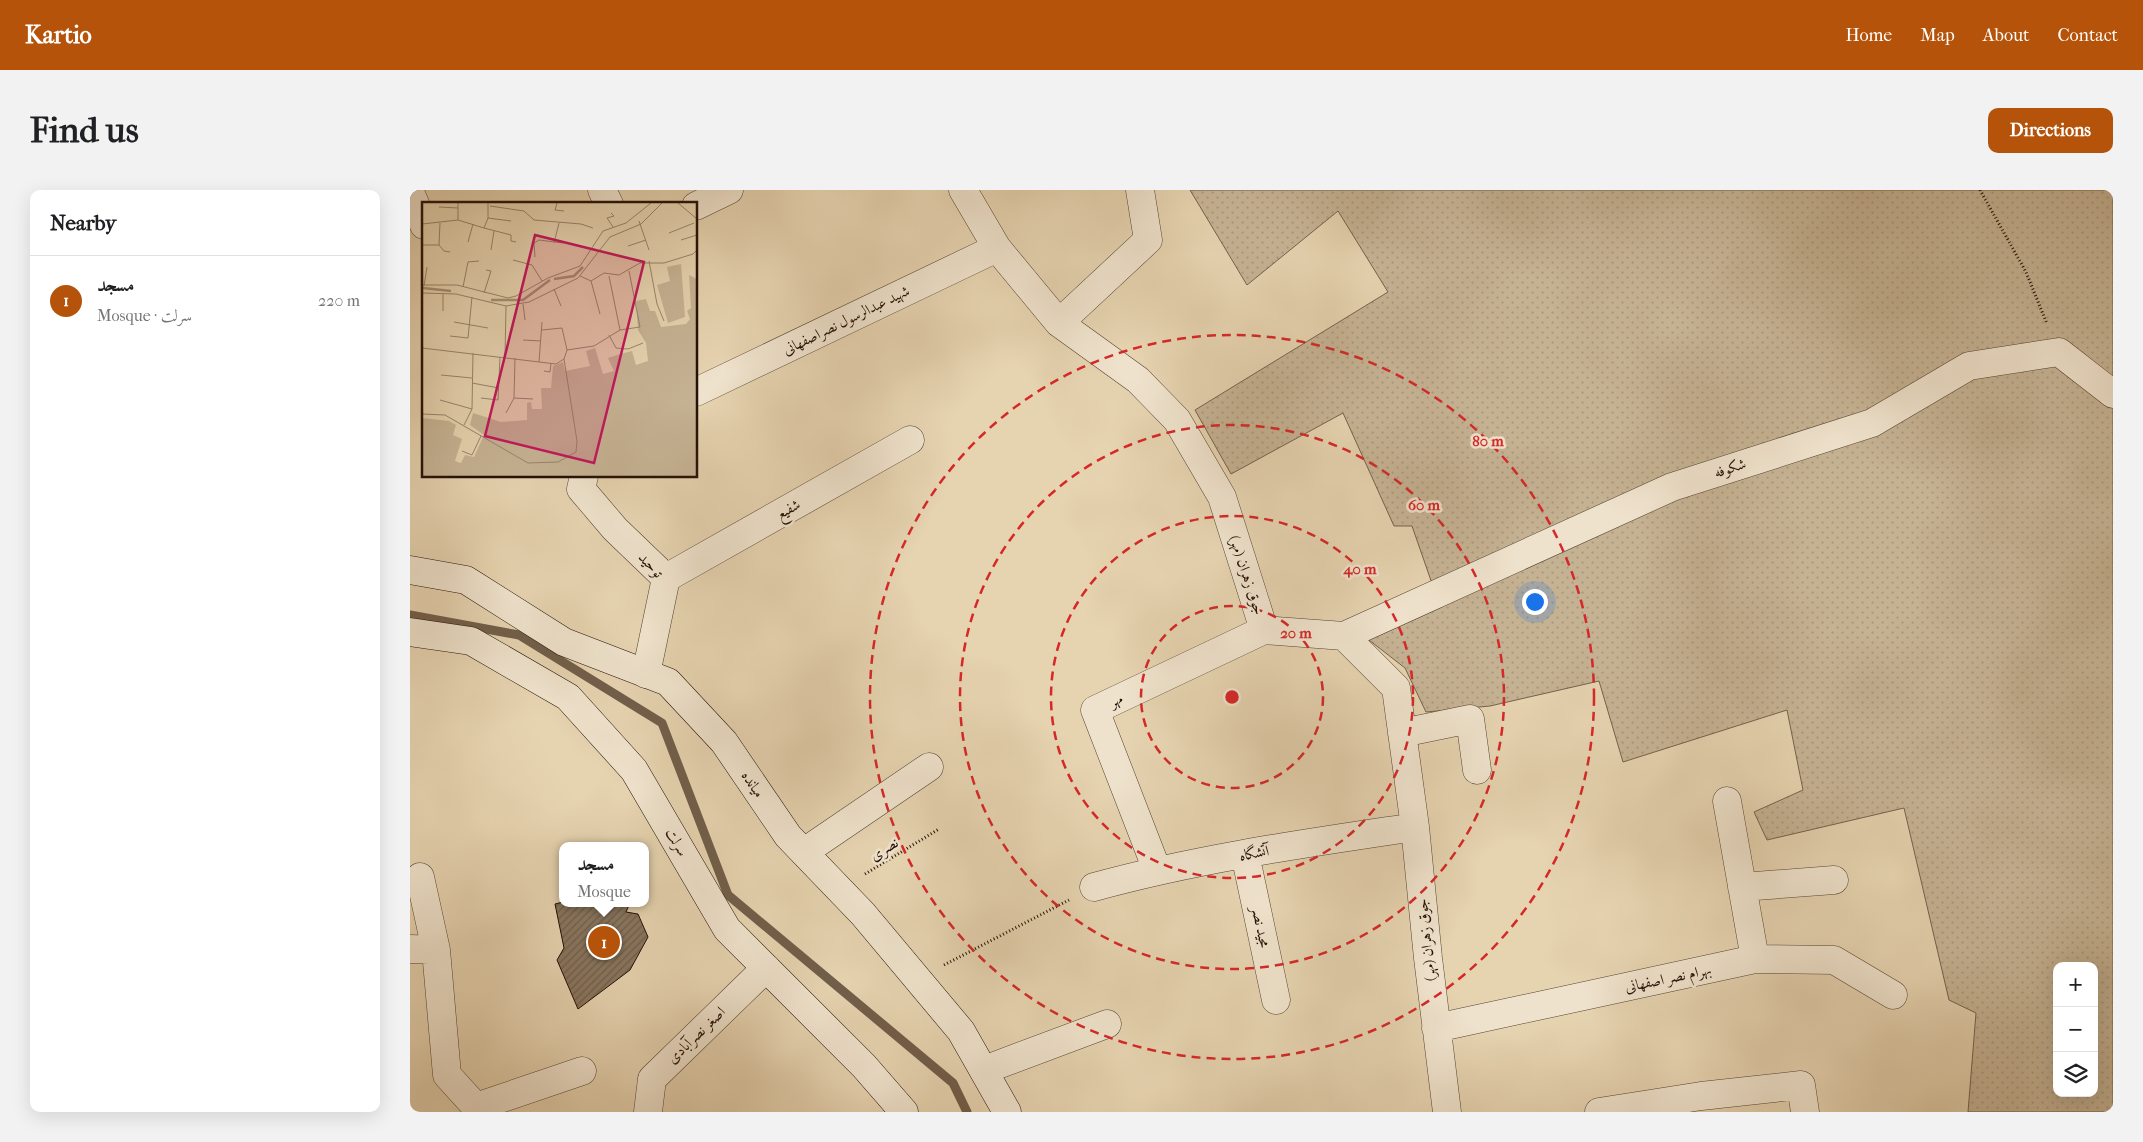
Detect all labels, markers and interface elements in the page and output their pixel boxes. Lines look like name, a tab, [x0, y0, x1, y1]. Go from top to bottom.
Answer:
text: Kartio	[25, 21, 92, 49]
text: Home	[1845, 25, 1892, 46]
text: Map	[1920, 25, 1955, 46]
text: About	[1983, 25, 2029, 46]
text: Contact	[2057, 25, 2118, 46]
button: Directions	[1988, 108, 2113, 153]
text: Find us	[30, 110, 139, 151]
inset map	[422, 202, 698, 478]
text: Nearby	[50, 211, 116, 235]
text: مسجد	[97, 274, 134, 296]
street label: شهید عبدالرسول نصراصفهانی	[779, 281, 913, 359]
text: 1	[63, 291, 69, 310]
text: 220 m	[318, 291, 360, 310]
text: Mosque · سرلت	[97, 306, 192, 325]
text: 80 m	[1472, 432, 1504, 450]
street label: شکوفه	[1712, 454, 1748, 482]
street label: شفیع	[773, 495, 806, 527]
text: 60 m	[1408, 496, 1441, 514]
street label: جوق زهران (مهر)	[1225, 533, 1268, 618]
street label: توحید	[635, 548, 667, 582]
text: 40 m	[1343, 560, 1377, 578]
your location	[1522, 589, 1548, 615]
text: 20 m	[1280, 624, 1312, 642]
centre of rings	[1223, 688, 1241, 706]
street label: مهر	[1104, 689, 1126, 713]
street label: میانده	[738, 767, 768, 801]
street label: سرلت	[661, 825, 692, 860]
street label: نصری	[866, 833, 902, 865]
street label: آتشگاه	[1237, 840, 1272, 865]
popup	[559, 842, 649, 907]
text: مسجد	[577, 853, 614, 875]
text: Mosque	[577, 882, 631, 901]
street label: جوق زهران (مهر)	[1413, 898, 1440, 982]
street label: مجید نصر	[1246, 903, 1274, 950]
pin: 1	[588, 923, 620, 961]
street label: بهرام نصر اصفهانی	[1623, 960, 1714, 1000]
map controls	[2053, 962, 2098, 1097]
button: +	[2053, 962, 2098, 1007]
street label: اصغر نصرآبادی	[663, 1003, 730, 1068]
button: −	[2053, 1007, 2098, 1052]
button: layers	[2053, 1052, 2098, 1097]

